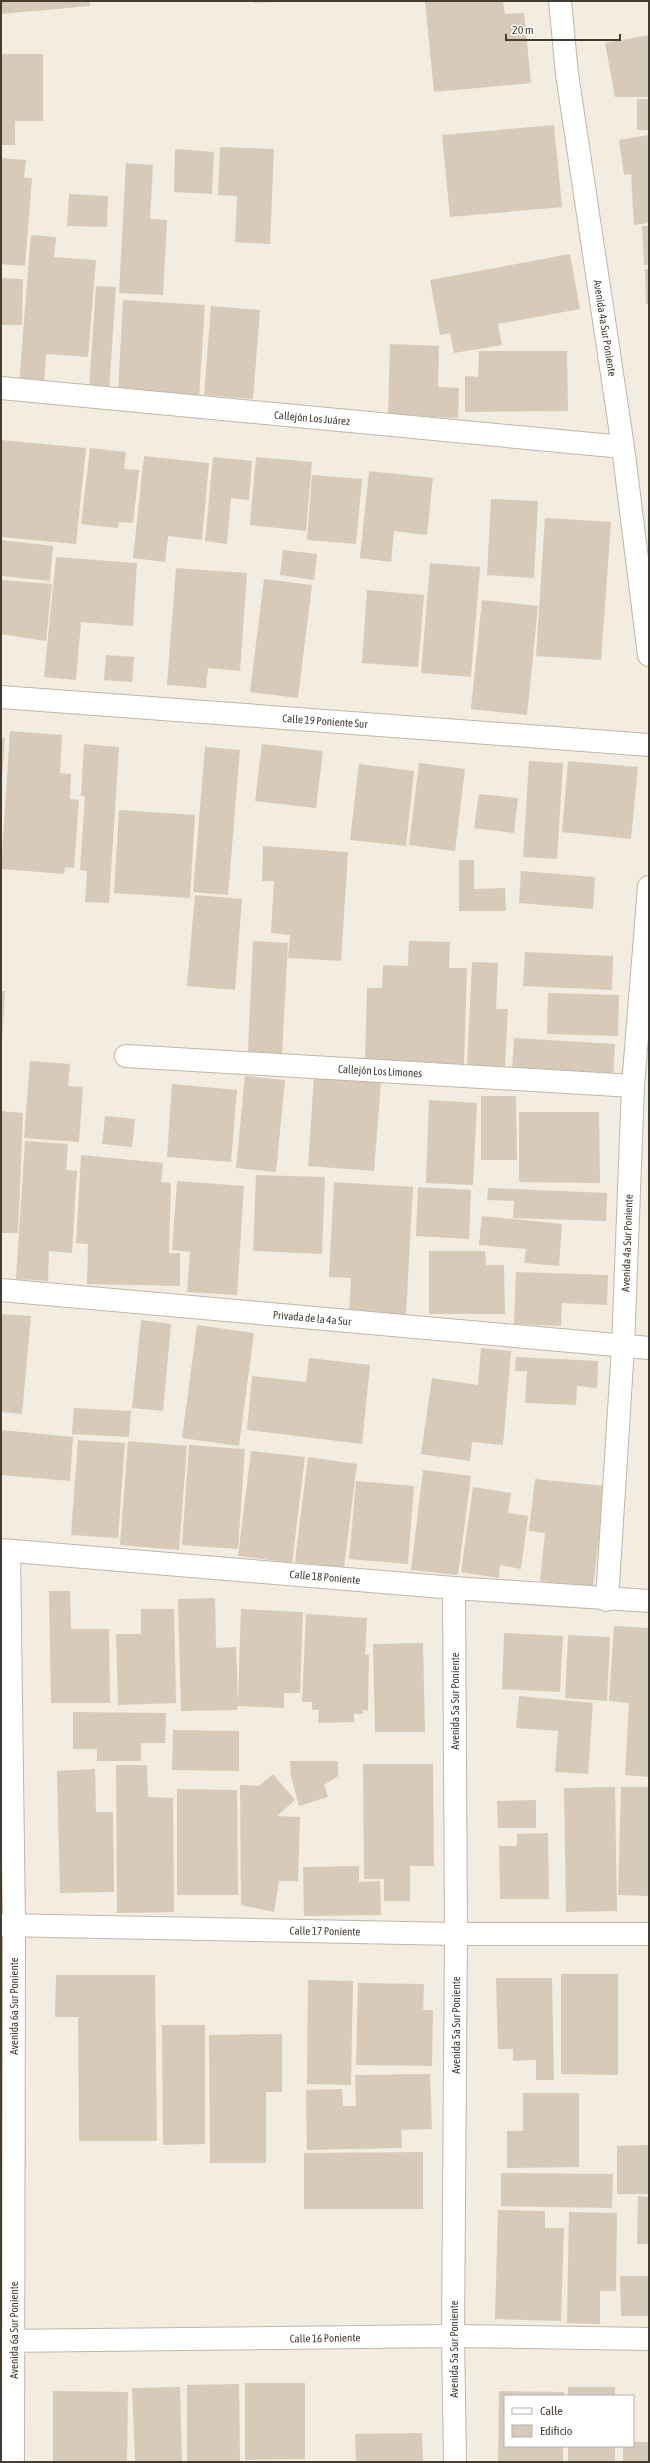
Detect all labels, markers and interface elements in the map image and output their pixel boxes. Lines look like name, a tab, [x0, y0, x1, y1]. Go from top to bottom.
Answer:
scale bar	[506, 16, 620, 42]
text: 20 m	[512, 23, 534, 37]
street label: Avenida 4a Sur Poniente	[591, 279, 619, 377]
street label: Callejón Los Juárez	[273, 409, 351, 427]
street label: Calle 19 Poniente Sur	[282, 712, 369, 730]
street label: Callejón Los Limones	[338, 1063, 422, 1079]
street label: Avenida 4a Sur Poniente	[619, 1194, 635, 1292]
street label: Privada de la 4a Sur	[272, 1309, 353, 1327]
street label: Calle 18 Poniente	[289, 1568, 361, 1586]
street label: Avenida 5a Sur Poniente	[449, 1652, 461, 1750]
street label: Calle 17 Poniente	[289, 1924, 361, 1938]
street label: Avenida 6a Sur Poniente	[8, 1957, 20, 2055]
street label: Avenida 5a Sur Poniente	[450, 1976, 462, 2074]
street label: Avenida 6a Sur Poniente	[8, 2281, 20, 2379]
street label: Avenida 5a Sur Poniente	[448, 2300, 460, 2398]
street label: Calle 16 Poniente	[289, 2331, 361, 2345]
legend	[504, 2395, 634, 2447]
text: Calle	[540, 2404, 563, 2418]
text: Edificio	[540, 2424, 573, 2438]

